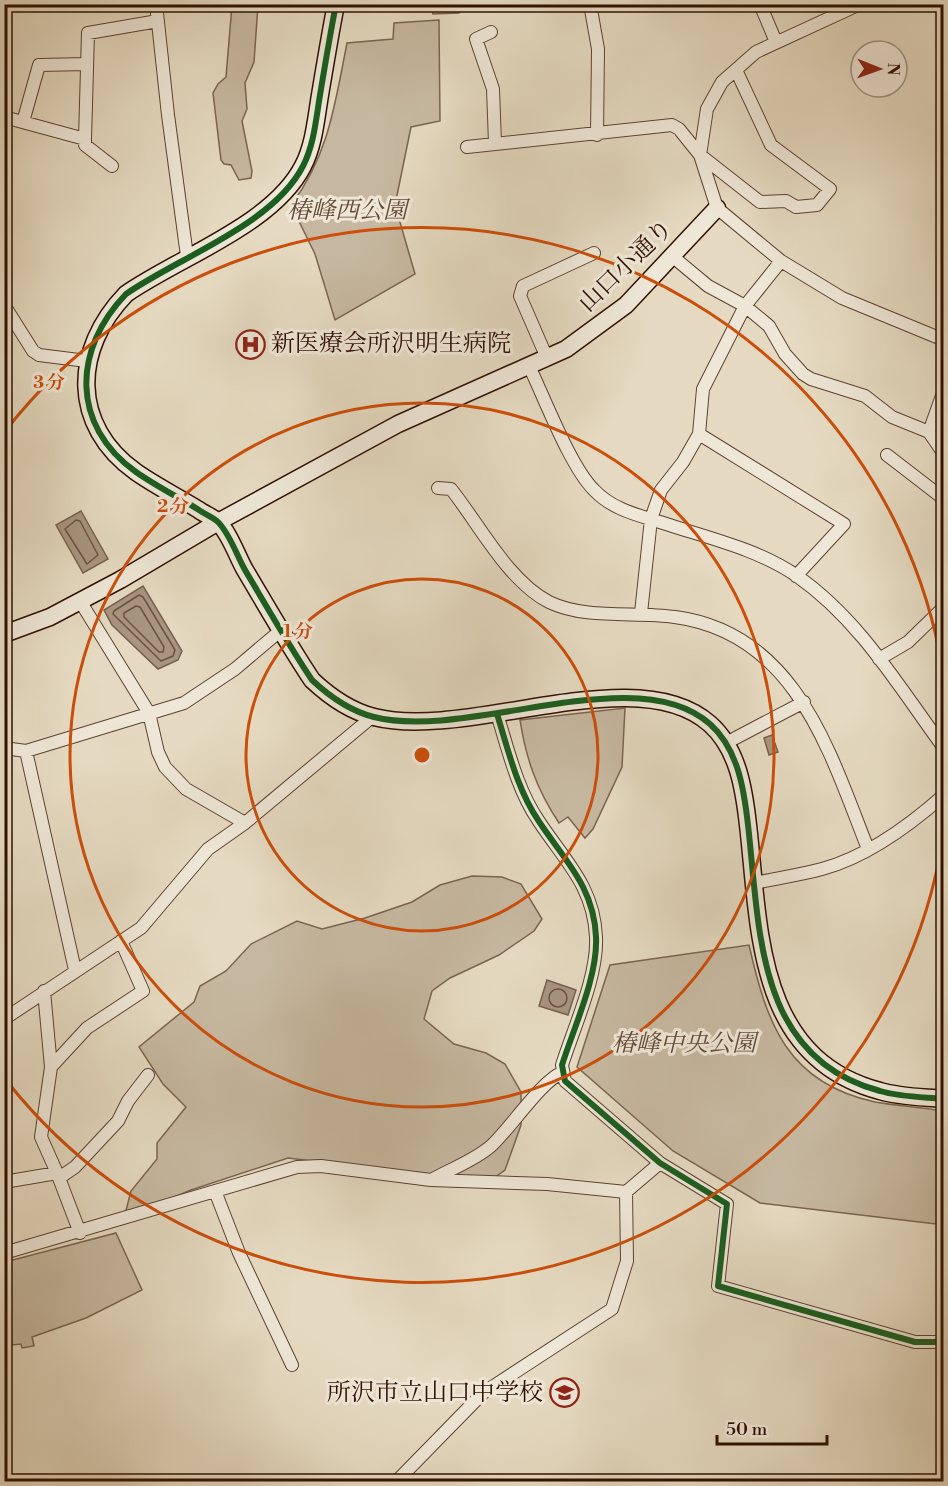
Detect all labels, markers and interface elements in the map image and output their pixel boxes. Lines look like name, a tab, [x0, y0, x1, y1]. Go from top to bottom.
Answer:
north arrow	[849, 39, 909, 99]
text: N	[883, 63, 903, 76]
park label: 椿峰西公園	[287, 196, 411, 226]
street label: 山口小通り	[572, 214, 680, 318]
hospital icon: 新医療会所沢明生病院	[234, 328, 266, 360]
place label: 新医療会所沢明生病院	[271, 329, 511, 359]
text: 3 分	[33, 371, 65, 394]
text: 2 分	[157, 495, 189, 518]
text: 1 分	[283, 620, 313, 643]
centre of rings	[412, 745, 432, 765]
park label: 椿峰中央公園	[612, 1029, 760, 1059]
school or university icon: 所沢市立山口中学校	[548, 1377, 580, 1409]
place label: 所沢市立山口中学校	[327, 1378, 543, 1408]
scale bar	[717, 1408, 826, 1446]
text: 50 m	[726, 1418, 768, 1441]

